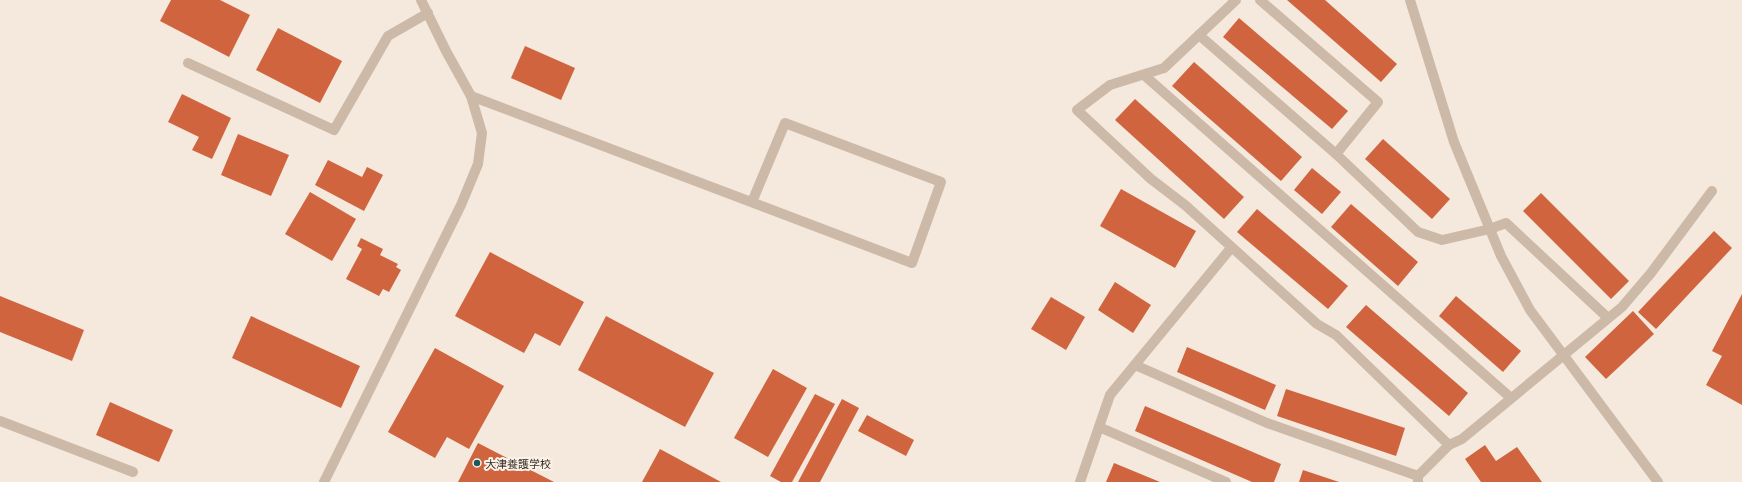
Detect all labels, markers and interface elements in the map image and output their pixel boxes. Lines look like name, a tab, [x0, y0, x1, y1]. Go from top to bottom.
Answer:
place label: 大津養護学校	[485, 457, 551, 470]
marker: 大津養護学校	[472, 458, 482, 468]

